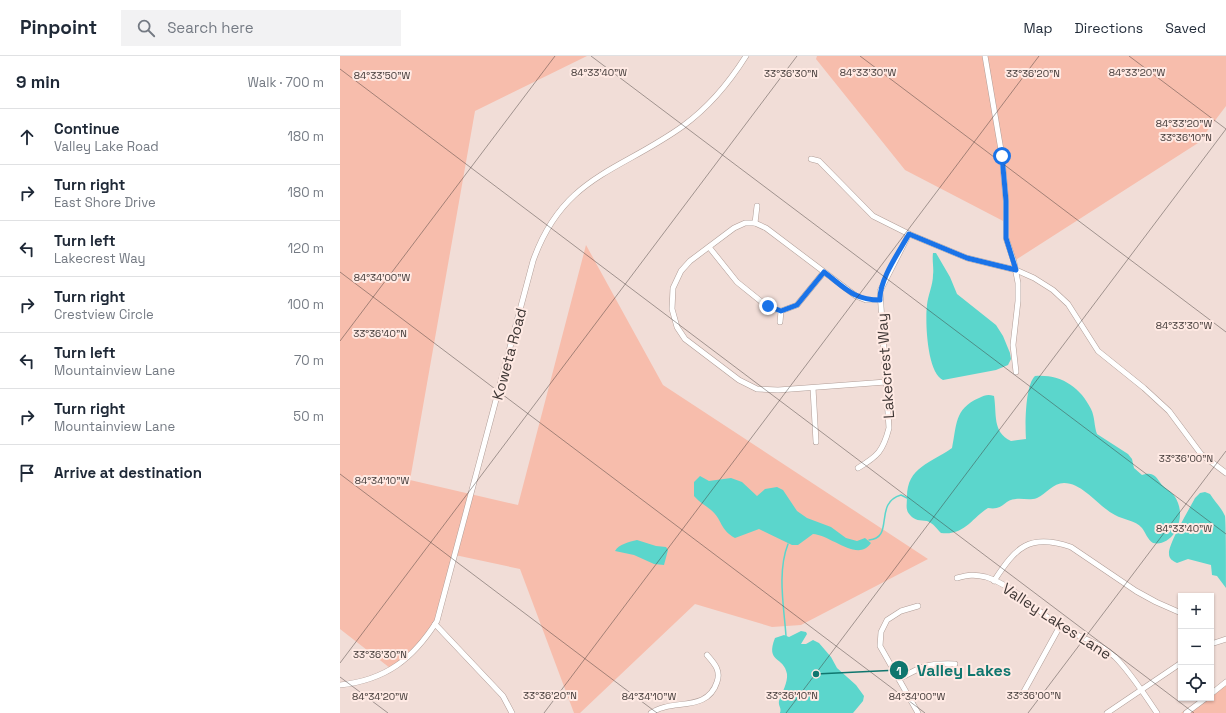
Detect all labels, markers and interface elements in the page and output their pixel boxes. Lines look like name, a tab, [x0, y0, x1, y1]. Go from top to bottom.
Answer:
search box	[121, 10, 401, 46]
text: Pinpoint	[20, 15, 97, 40]
icon: search	[135, 17, 157, 39]
text: Search here	[167, 18, 254, 37]
text: Map	[1023, 19, 1053, 37]
text: Directions	[1075, 19, 1143, 37]
text: Saved	[1165, 19, 1206, 37]
text: 84°33'40"W	[571, 66, 627, 79]
text: 84°33'30"W	[840, 66, 896, 79]
text: 84°33'20"W	[1109, 66, 1165, 79]
text: 33°36'30"N	[764, 67, 818, 80]
text: 33°36'20"N	[1006, 67, 1060, 80]
text: 84°33'50"W	[354, 69, 410, 82]
text: 9 min	[16, 71, 60, 93]
text: Walk · 700 m	[248, 74, 324, 91]
text: 84°33'20"W	[1156, 117, 1212, 130]
text: Continue	[54, 119, 120, 138]
icon: ahead	[16, 126, 38, 148]
text: 180 m	[288, 128, 324, 145]
text: 33°36'10"N	[1160, 131, 1212, 144]
text: Valley Lake Road	[54, 138, 159, 155]
route start	[993, 147, 1011, 165]
text: Turn right	[54, 175, 125, 194]
icon: right	[16, 182, 38, 204]
text: 180 m	[288, 184, 324, 201]
text: East Shore Drive	[54, 194, 156, 211]
text: Turn left	[54, 231, 116, 250]
icon: left	[16, 238, 38, 260]
text: 120 m	[288, 240, 324, 257]
text: Lakecrest Way	[54, 250, 146, 267]
text: 84°34'00"W	[354, 271, 411, 284]
text: Turn right	[54, 287, 125, 306]
icon: right	[16, 294, 38, 316]
text: 100 m	[287, 296, 324, 313]
route end	[759, 297, 777, 315]
text: Crestview Circle	[54, 306, 154, 323]
street label: Koweta Road	[488, 306, 530, 402]
street label: Lakecrest Way	[872, 313, 898, 419]
text: 84°33'30"W	[1156, 319, 1212, 332]
text: 33°36'40"N	[353, 327, 407, 340]
text: Turn left	[54, 343, 116, 362]
icon: left	[16, 350, 38, 372]
text: 70 m	[294, 352, 324, 369]
text: Mountainview Lane	[54, 362, 175, 379]
text: Turn right	[54, 399, 125, 418]
icon: right	[16, 406, 38, 428]
text: 50 m	[293, 408, 324, 425]
text: Mountainview Lane	[54, 418, 175, 435]
text: 33°36'00"N	[1159, 452, 1213, 465]
icon: arrive	[16, 462, 38, 484]
text: Arrive at destination	[54, 463, 202, 482]
text: 84°34'10"W	[355, 474, 409, 487]
text: 84°33'40"W	[1156, 522, 1212, 535]
street label: Valley Lakes Lane	[999, 579, 1115, 664]
map controls	[1178, 593, 1214, 701]
button: +	[1178, 593, 1214, 629]
button: −	[1178, 629, 1214, 665]
text: 33°36'30"N	[353, 648, 407, 661]
callout: Valley Lakes	[889, 656, 1019, 684]
text: Valley Lakes	[917, 660, 1011, 681]
text: 1	[896, 663, 902, 679]
button: locate	[1178, 665, 1214, 701]
text: 33°36'20"N	[523, 689, 577, 702]
text: 33°36'10"N	[766, 689, 818, 702]
text: 33°36'00"N	[1007, 689, 1061, 702]
text: 84°34'20"W	[352, 690, 408, 703]
text: 84°34'10"W	[622, 690, 676, 703]
text: 84°34'00"W	[889, 690, 946, 703]

